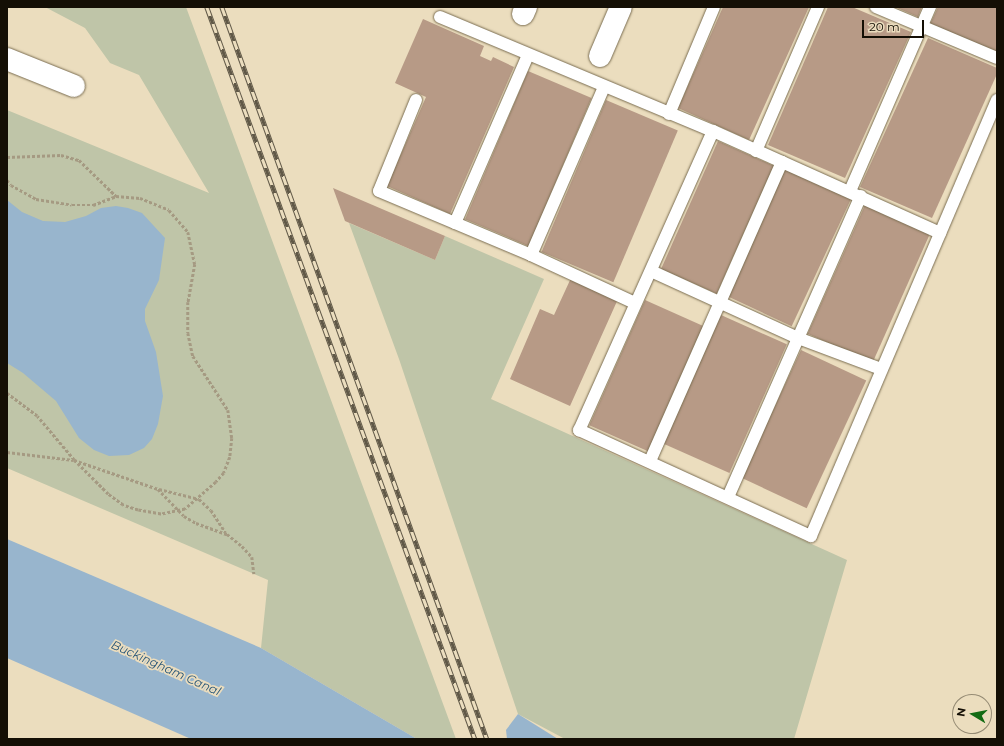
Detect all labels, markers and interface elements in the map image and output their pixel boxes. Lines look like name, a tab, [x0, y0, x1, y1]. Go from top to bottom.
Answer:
scale bar	[864, 12, 926, 38]
text: 20 m	[869, 19, 900, 34]
water label: Buckingham Canal	[109, 637, 223, 699]
north arrow	[952, 694, 992, 734]
text: N	[954, 707, 969, 718]

